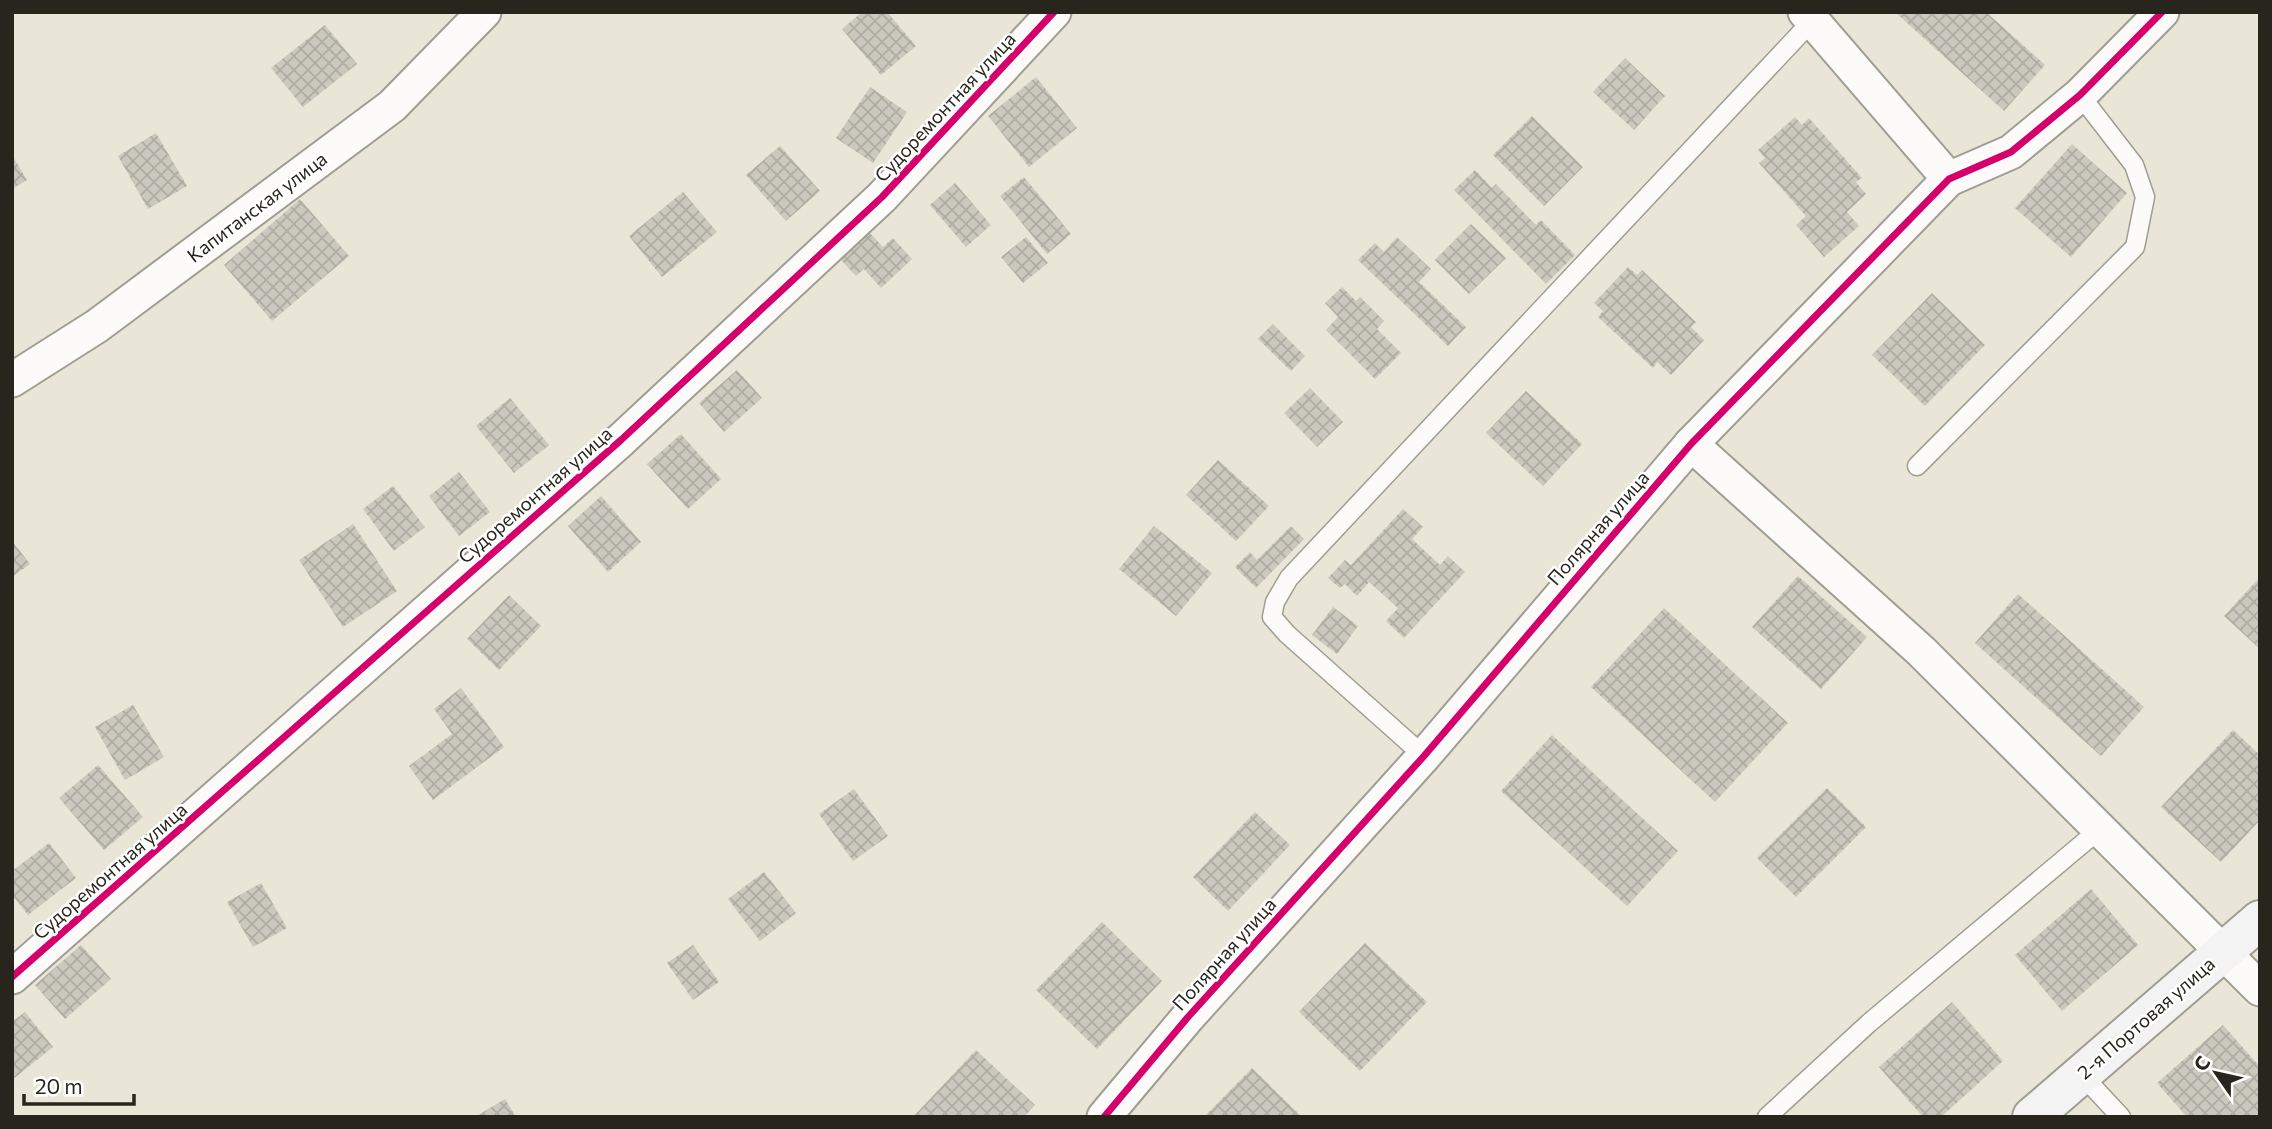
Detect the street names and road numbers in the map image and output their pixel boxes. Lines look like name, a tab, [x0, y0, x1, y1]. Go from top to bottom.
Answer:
street label: Судоремонтная улица	[869, 27, 1020, 186]
street label: Капитанская улица	[182, 147, 331, 267]
street label: Судоремонтная улица	[453, 422, 616, 568]
street label: Полярная улица	[1542, 466, 1653, 589]
street label: Судоремонтная улица	[28, 798, 191, 944]
street label: Полярная улица	[1167, 893, 1280, 1015]
street label: 2-я Портовая улица	[2072, 952, 2219, 1084]

